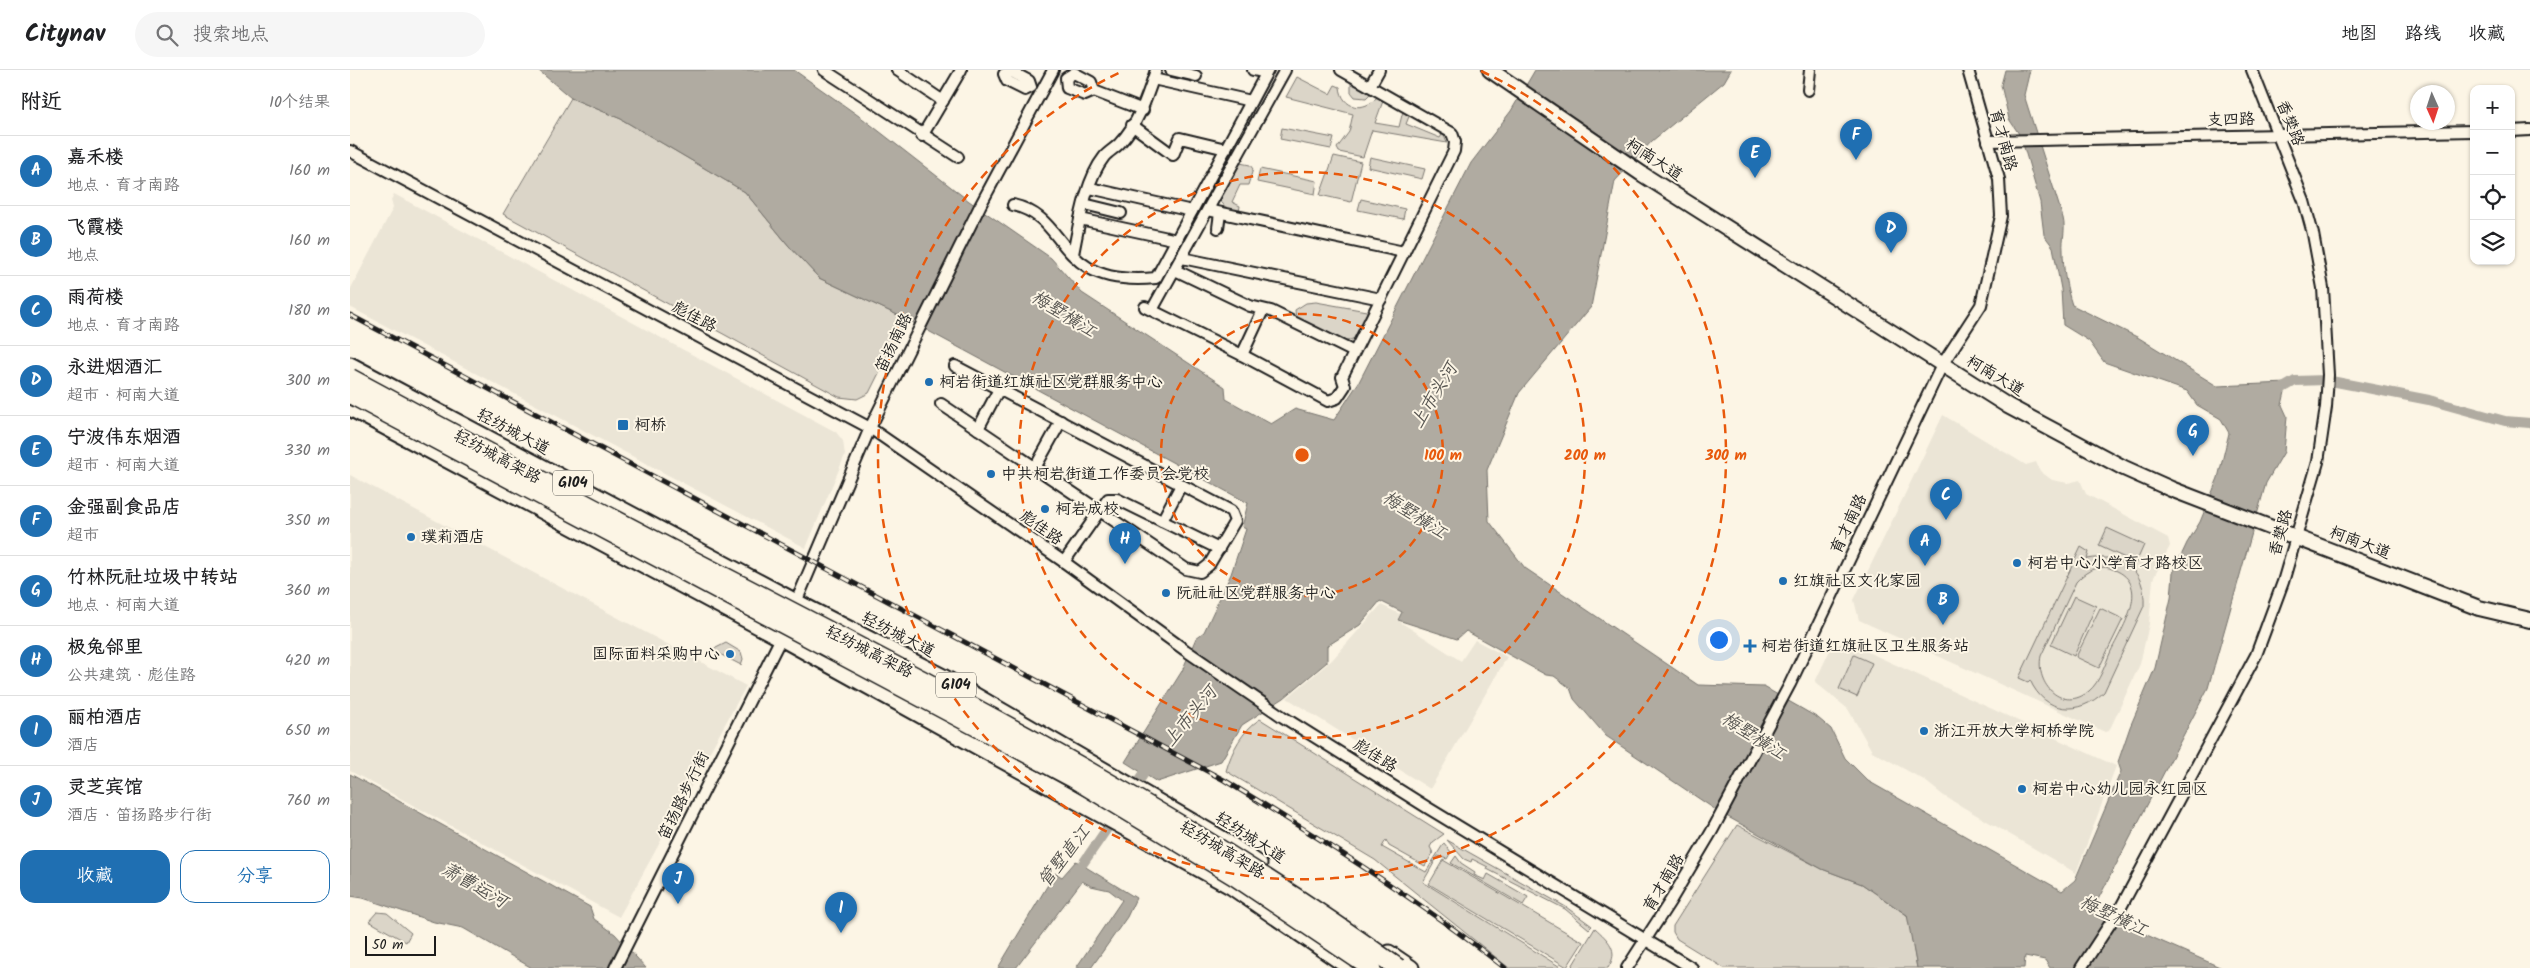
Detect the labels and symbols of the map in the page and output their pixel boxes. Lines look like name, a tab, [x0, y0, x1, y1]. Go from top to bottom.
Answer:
north arrow	[2410, 85, 2455, 130]
street label: 香樊路	[2269, 96, 2311, 150]
street label: 育才南路	[1983, 106, 2023, 174]
street label: 支四路	[2207, 107, 2255, 133]
pin: F	[1840, 119, 1872, 160]
street label: 柯南大道	[1620, 132, 1688, 188]
pin: E	[1739, 137, 1771, 178]
pin: D	[1875, 212, 1907, 253]
water label: 梅墅横江	[1025, 284, 1102, 347]
street label: 彪佳路	[667, 295, 721, 339]
street label: 笛扬南路	[869, 309, 919, 377]
street label: 柯南大道	[1961, 349, 2029, 403]
water label: 上市头河	[1404, 355, 1468, 434]
place label: 柯岩街道红旗社区党群服务中心	[939, 370, 1163, 395]
marker: 柯岩街道红旗社区党群服务中心	[923, 376, 935, 388]
street label: 轻纺城大道	[472, 402, 554, 462]
place label: 柯桥	[634, 413, 666, 438]
pin: G	[2177, 415, 2209, 456]
marker: 柯桥	[616, 418, 630, 432]
street label: 轻纺城高架路	[449, 423, 545, 491]
text: 100 m	[1424, 444, 1462, 468]
text: 200 m	[1564, 444, 1606, 468]
text: 300 m	[1704, 444, 1747, 468]
centre of rings	[1293, 446, 1311, 464]
place label: 中共柯岩街道工作委员会党校	[1001, 462, 1209, 487]
marker: 中共柯岩街道工作委员会党校	[985, 468, 997, 480]
road number: G104	[553, 470, 593, 496]
pin: C	[1930, 479, 1962, 520]
water label: 梅墅横江	[1376, 484, 1453, 548]
street label: 育才南路	[1824, 490, 1874, 558]
place label: 柯岩成校	[1055, 497, 1119, 522]
marker: 柯岩成校	[1039, 503, 1051, 515]
street label: 彪佳路	[1014, 504, 1068, 552]
street label: 香樊路	[2262, 506, 2300, 560]
street label: 柯南大道	[2326, 520, 2394, 566]
pin: H	[1109, 523, 1141, 564]
place label: 璞莉酒店	[421, 525, 485, 550]
pin: A	[1909, 525, 1941, 566]
marker: 璞莉酒店	[405, 531, 417, 543]
place label: 柯岩中心小学育才路校区	[2027, 551, 2203, 576]
marker: 柯岩中心小学育才路校区	[2011, 557, 2023, 569]
place label: 红旗社区文化家园	[1793, 569, 1921, 594]
marker: 红旗社区文化家园	[1777, 575, 1789, 587]
place label: 阮社社区党群服务中心	[1176, 581, 1336, 606]
pin: B	[1927, 584, 1959, 625]
marker: 阮社社区党群服务中心	[1160, 587, 1172, 599]
street label: 轻纺城大道	[857, 606, 939, 664]
street label: 轻纺城高架路	[821, 619, 917, 685]
your location	[1706, 627, 1732, 653]
place label: 柯岩街道红旗社区卫生服务站	[1761, 634, 1969, 659]
marker: 柯岩街道红旗社区卫生服务站	[1743, 639, 1757, 653]
place label: 国际面料采购中心	[592, 642, 720, 667]
marker: 国际面料采购中心	[724, 648, 736, 660]
road number: G104	[936, 672, 976, 698]
water label: 上市头河	[1157, 678, 1227, 754]
water label: 梅墅横江	[1715, 705, 1792, 769]
place label: 浙江开放大学柯桥学院	[1934, 719, 2094, 744]
marker: 浙江开放大学柯桥学院	[1918, 725, 1930, 737]
street label: 彪佳路	[1348, 733, 1402, 779]
street label: 笛扬路步行街	[652, 747, 716, 845]
place label: 柯岩中心幼儿园永红园区	[2032, 777, 2208, 802]
marker: 柯岩中心幼儿园永红园区	[2016, 783, 2028, 795]
street label: 轻纺城大道	[1210, 806, 1290, 870]
street label: 轻纺城高架路	[1174, 815, 1270, 885]
water label: 管墅直江	[1031, 819, 1099, 894]
street label: 育才南路	[1637, 849, 1691, 917]
water label: 萧曹运河	[436, 855, 515, 918]
pin: J	[662, 863, 694, 904]
water label: 梅墅横江	[2074, 889, 2153, 946]
pin: I	[825, 892, 857, 933]
scale bar	[365, 933, 436, 956]

